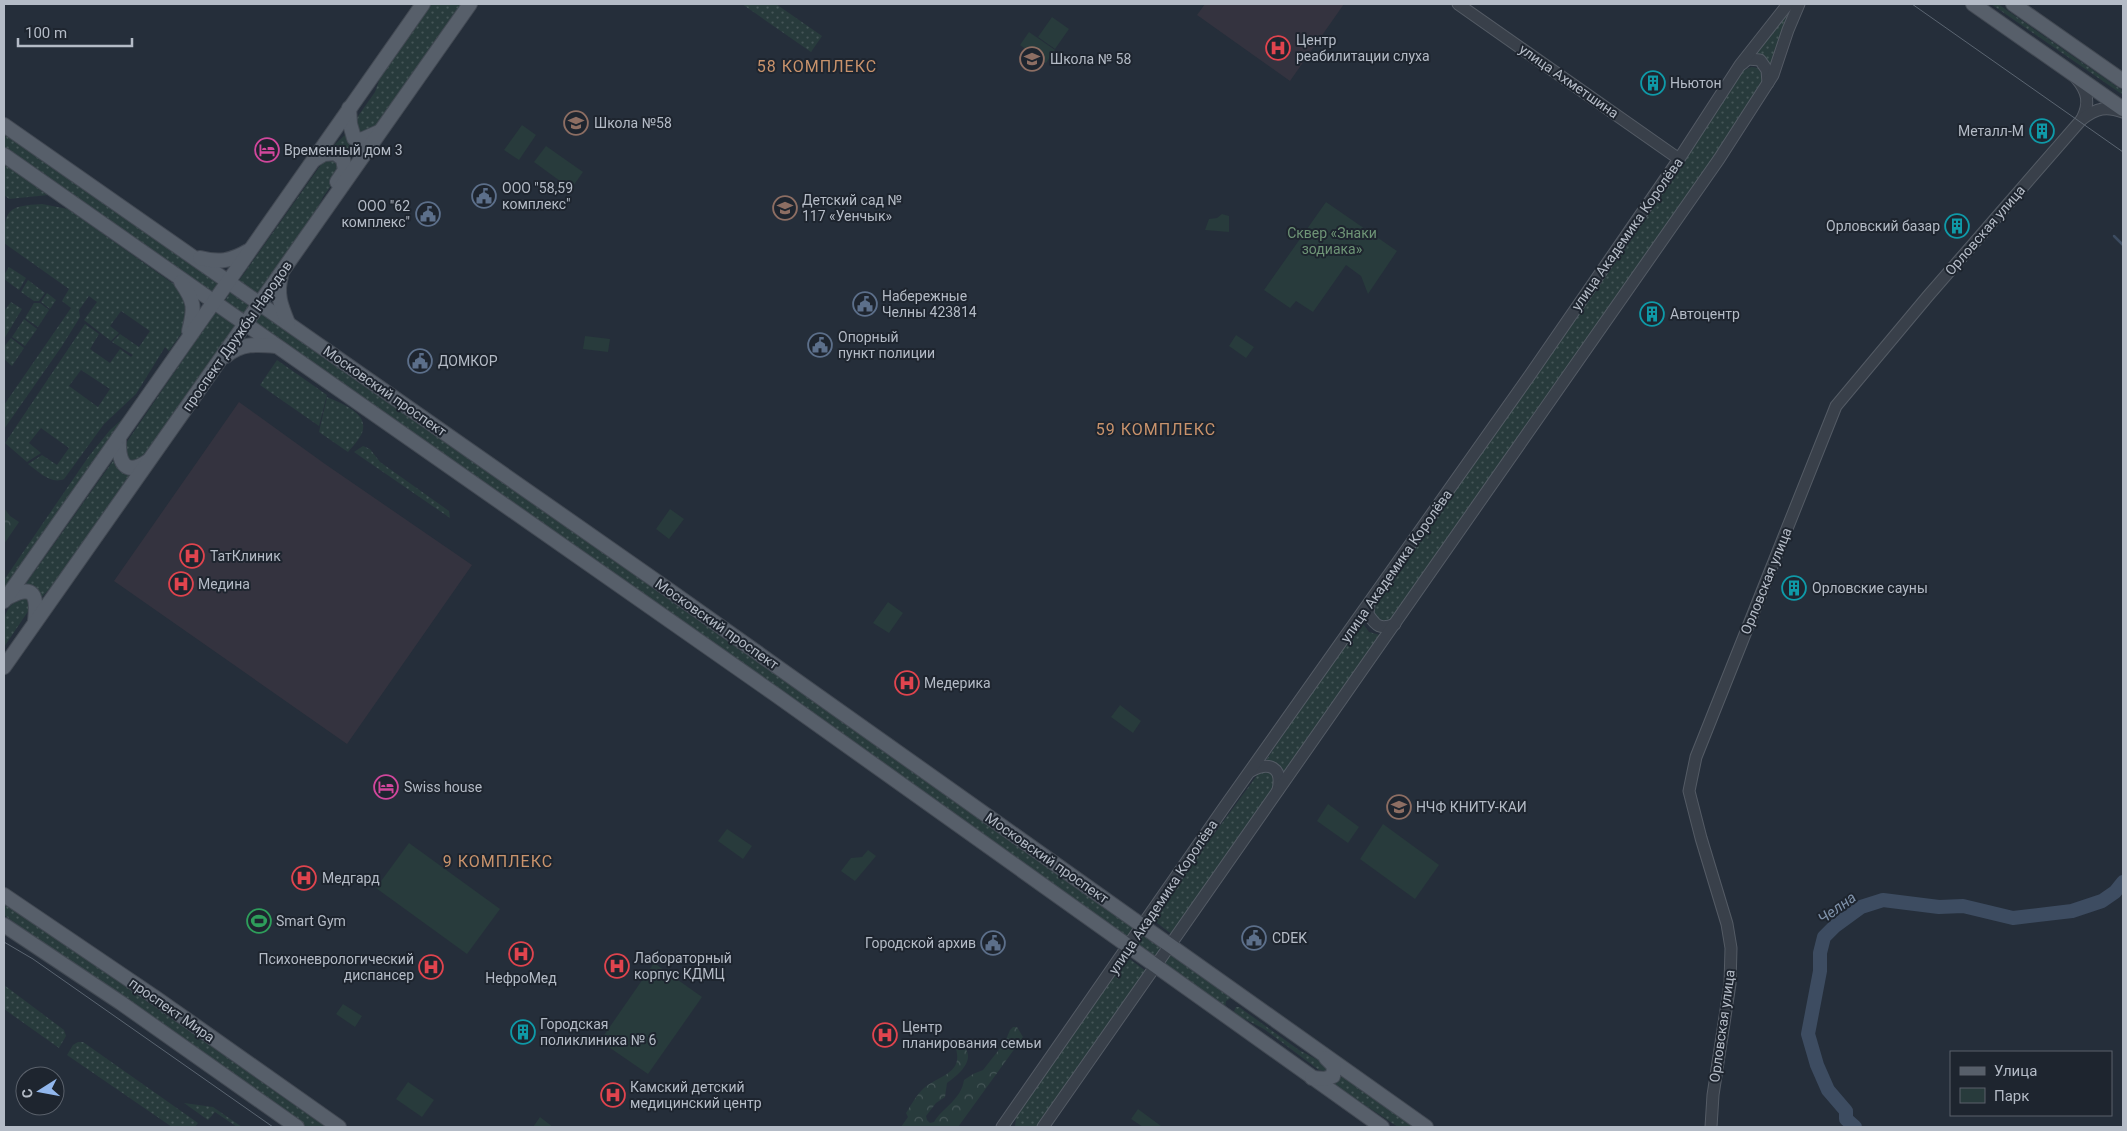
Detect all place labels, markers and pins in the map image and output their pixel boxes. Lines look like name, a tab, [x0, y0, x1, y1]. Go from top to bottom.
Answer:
place label: Центр реабилитации слуха	[1296, 32, 1430, 64]
hospital icon: Центр реабилитации слуха	[1265, 35, 1291, 61]
school or university icon: Школа № 58	[1019, 46, 1045, 72]
place label: Школа № 58	[1050, 51, 1131, 67]
building icon: Ньютон	[1640, 70, 1666, 96]
place label: Ньютон	[1670, 75, 1722, 91]
school or university icon: Школа №58	[563, 110, 589, 136]
place label: Школа №58	[594, 115, 672, 131]
building icon: Металл-М	[2029, 118, 2055, 144]
place label: Металл-М	[1958, 123, 2024, 139]
hotel icon: Временный дом 3	[254, 137, 280, 163]
place label: Временный дом 3	[284, 142, 403, 158]
place label: ООО "58,59 комплекс"	[502, 180, 573, 212]
public building icon: ООО "58,59 комплекс"	[471, 183, 497, 209]
place label: Детский сад № 117 «Уенчык»	[802, 192, 902, 224]
school or university icon: Детский сад № 117 «Уенчык»	[772, 195, 798, 221]
place label: ООО "62 комплекс"	[341, 198, 410, 230]
public building icon: ООО "62 комплекс"	[415, 201, 441, 227]
building icon: Орловский базар	[1944, 213, 1970, 239]
place label: Орловский базар	[1826, 218, 1940, 234]
place label: Набережные Челны 423814	[882, 288, 977, 320]
public building icon: Набережные Челны 423814	[852, 291, 878, 317]
building icon: Автоцентр	[1639, 301, 1665, 327]
place label: Автоцентр	[1670, 306, 1740, 322]
place label: Опорный пункт полиции	[838, 329, 935, 361]
public building icon: Опорный пункт полиции	[807, 332, 833, 358]
public building icon: ДОМКОР	[407, 348, 433, 374]
place label: ДОМКОР	[438, 353, 498, 369]
hospital icon: ТатКлиник	[179, 543, 205, 569]
place label: ТатКлиник	[210, 548, 281, 564]
hospital icon: Медина	[168, 571, 194, 597]
building icon: Орловские сауны	[1781, 575, 1807, 601]
place label: Медина	[198, 576, 250, 592]
place label: Орловские сауны	[1812, 580, 1928, 596]
hospital icon: Медерика	[894, 670, 920, 696]
place label: Медерика	[924, 675, 991, 691]
hotel icon: Swiss house	[373, 774, 399, 800]
place label: Swiss house	[404, 779, 482, 795]
school or university icon: НЧФ КНИТУ-КАИ	[1386, 794, 1412, 820]
place label: НЧФ КНИТУ-КАИ	[1416, 799, 1527, 815]
hospital icon: Медгард	[291, 865, 317, 891]
place label: Медгард	[322, 870, 380, 886]
sports icon: Smart Gym	[246, 908, 272, 934]
place label: Smart Gym	[276, 913, 346, 929]
public building icon: CDEK	[1241, 925, 1267, 951]
public building icon: Городской архив	[980, 930, 1006, 956]
place label: CDEK	[1272, 930, 1307, 946]
place label: Городской архив	[865, 935, 976, 951]
hospital icon: НефроМед	[508, 941, 534, 967]
place label: Лабораторный корпус КДМЦ	[634, 950, 732, 982]
place label: Психоневрологический диспансер	[258, 951, 414, 983]
hospital icon: Лабораторный корпус КДМЦ	[604, 953, 630, 979]
hospital icon: Психоневрологический диспансер	[418, 954, 444, 980]
place label: НефроМед	[485, 970, 557, 986]
place label: Городская поликлиника № 6	[540, 1016, 657, 1048]
building icon: Городская поликлиника № 6	[510, 1019, 536, 1045]
place label: Центр планирования семьи	[902, 1019, 1042, 1051]
hospital icon: Центр планирования семьи	[872, 1022, 898, 1048]
place label: Камский детский медицинский центр	[630, 1079, 762, 1111]
hospital icon: Камский детский медицинский центр	[600, 1082, 626, 1108]

